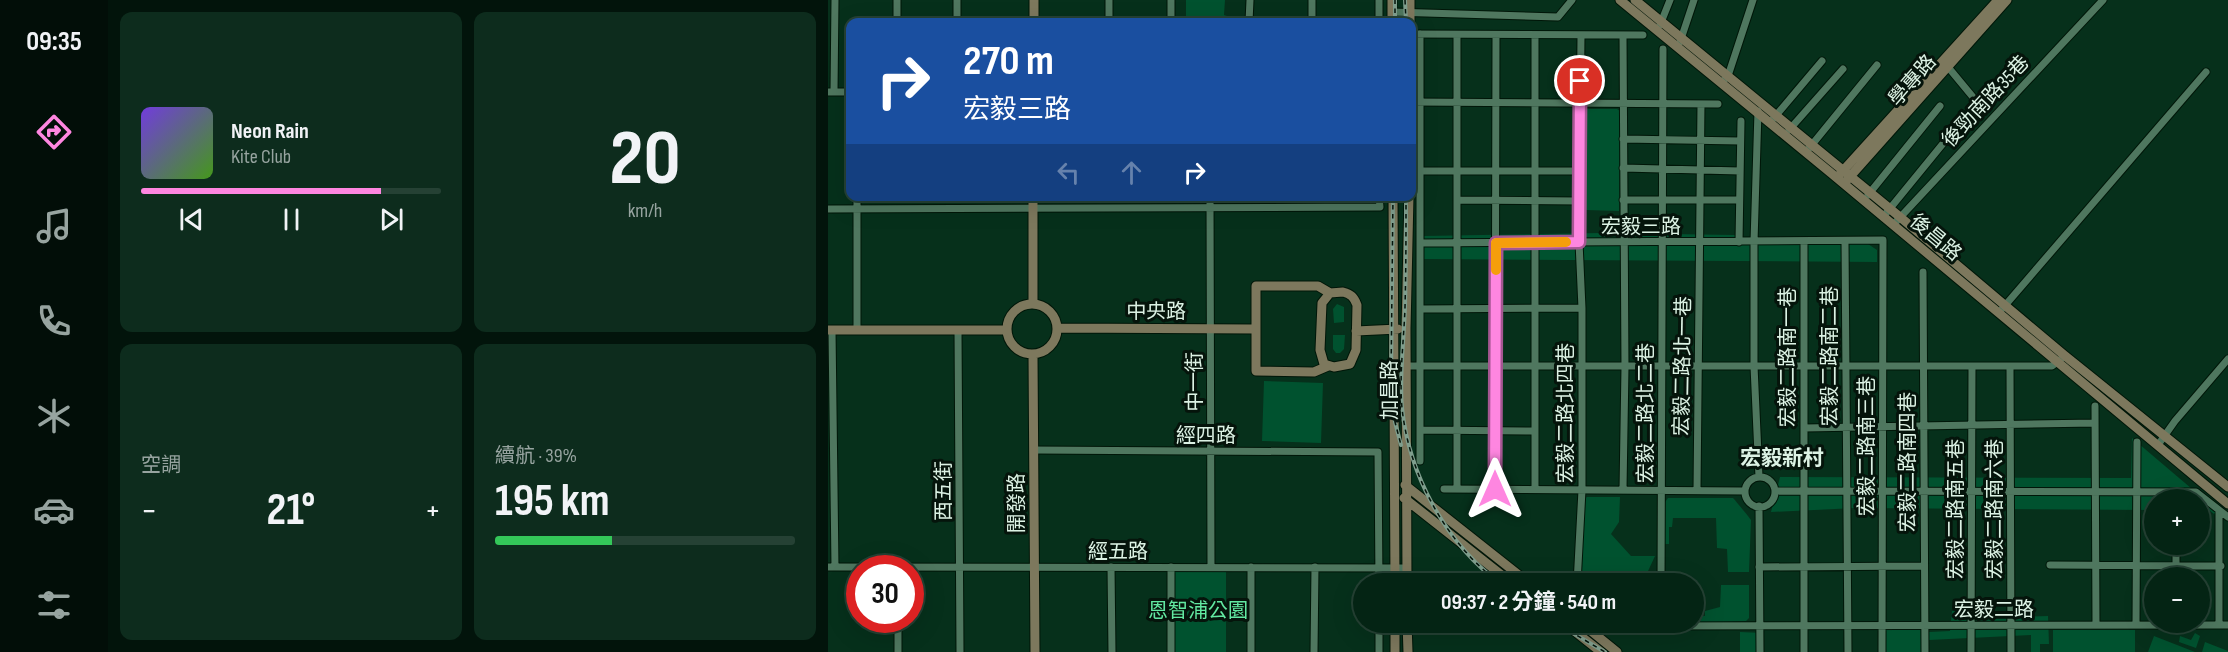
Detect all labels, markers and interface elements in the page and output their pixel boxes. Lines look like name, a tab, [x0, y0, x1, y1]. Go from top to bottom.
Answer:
text: 09:35	[26, 26, 82, 58]
text: 270 m	[963, 36, 1054, 87]
icon: right	[864, 42, 942, 120]
street label: 學專路	[1884, 50, 1941, 111]
street label: 後勁南路35巷	[1937, 51, 2034, 152]
pin	[1554, 55, 1605, 106]
icon: arrive	[1563, 64, 1596, 97]
text: 宏毅三路	[963, 94, 1071, 126]
icon: directions	[33, 111, 75, 153]
text: 20	[609, 113, 681, 206]
text: Neon Rain	[231, 118, 309, 145]
text: Kite Club	[231, 145, 291, 169]
icon: left	[1052, 156, 1085, 189]
icon: ahead	[1115, 156, 1148, 189]
icon: right	[1178, 156, 1211, 189]
text: km/h	[628, 199, 662, 223]
icon: previous	[175, 203, 208, 236]
icon: pause	[275, 203, 308, 236]
icon: next	[375, 203, 408, 236]
icon: music	[33, 205, 75, 247]
street label: 後昌路	[1905, 209, 1966, 266]
street label: 宏毅三路	[1601, 215, 1681, 239]
street label: 宏毅二路南二巷	[1818, 286, 1842, 426]
street label: 宏毅二路南一巷	[1776, 287, 1800, 427]
street label: 宏毅二路北一巷	[1670, 296, 1696, 436]
icon: phone	[33, 300, 75, 342]
street label: 中央路	[1126, 300, 1186, 324]
street label: 宏毅二路北四巷	[1554, 343, 1578, 483]
street label: 宏毅二路北二巷	[1634, 343, 1658, 483]
street label: 中一街	[1183, 352, 1207, 412]
street label: 加昌路	[1378, 360, 1402, 420]
street label: 宏毅二路南三巷	[1855, 376, 1879, 516]
street label: 宏毅二路南四巷	[1896, 392, 1920, 532]
icon: climate	[33, 395, 75, 437]
street label: 經四路	[1176, 424, 1236, 448]
street label: 宏毅二路南五巷	[1944, 439, 1968, 579]
street label: 宏毅二路南六巷	[1983, 439, 2007, 579]
text: 續航 · 39%	[495, 444, 577, 468]
district label: 宏毅新村	[1740, 446, 1824, 471]
text: 空調	[141, 453, 181, 477]
position arrow	[1463, 457, 1527, 521]
street label: 西五街	[932, 461, 956, 521]
street label: 開發路	[1005, 473, 1029, 533]
text: 195 km	[495, 474, 610, 529]
text: 21°	[267, 483, 315, 538]
icon: car	[33, 489, 75, 531]
map controls	[2144, 489, 2210, 633]
button: +	[2144, 489, 2210, 555]
text: −	[141, 491, 157, 531]
text: +	[425, 491, 441, 531]
street label: 經五路	[1088, 540, 1148, 564]
speed limit sign: 30	[846, 555, 924, 633]
button: −	[2144, 567, 2210, 633]
icon: filters	[33, 584, 75, 626]
text: 09:37 · 2 分鐘 · 540 m	[1441, 589, 1616, 616]
street label: 宏毅二路	[1954, 598, 2034, 622]
park label: 恩智浦公園	[1148, 599, 1248, 623]

